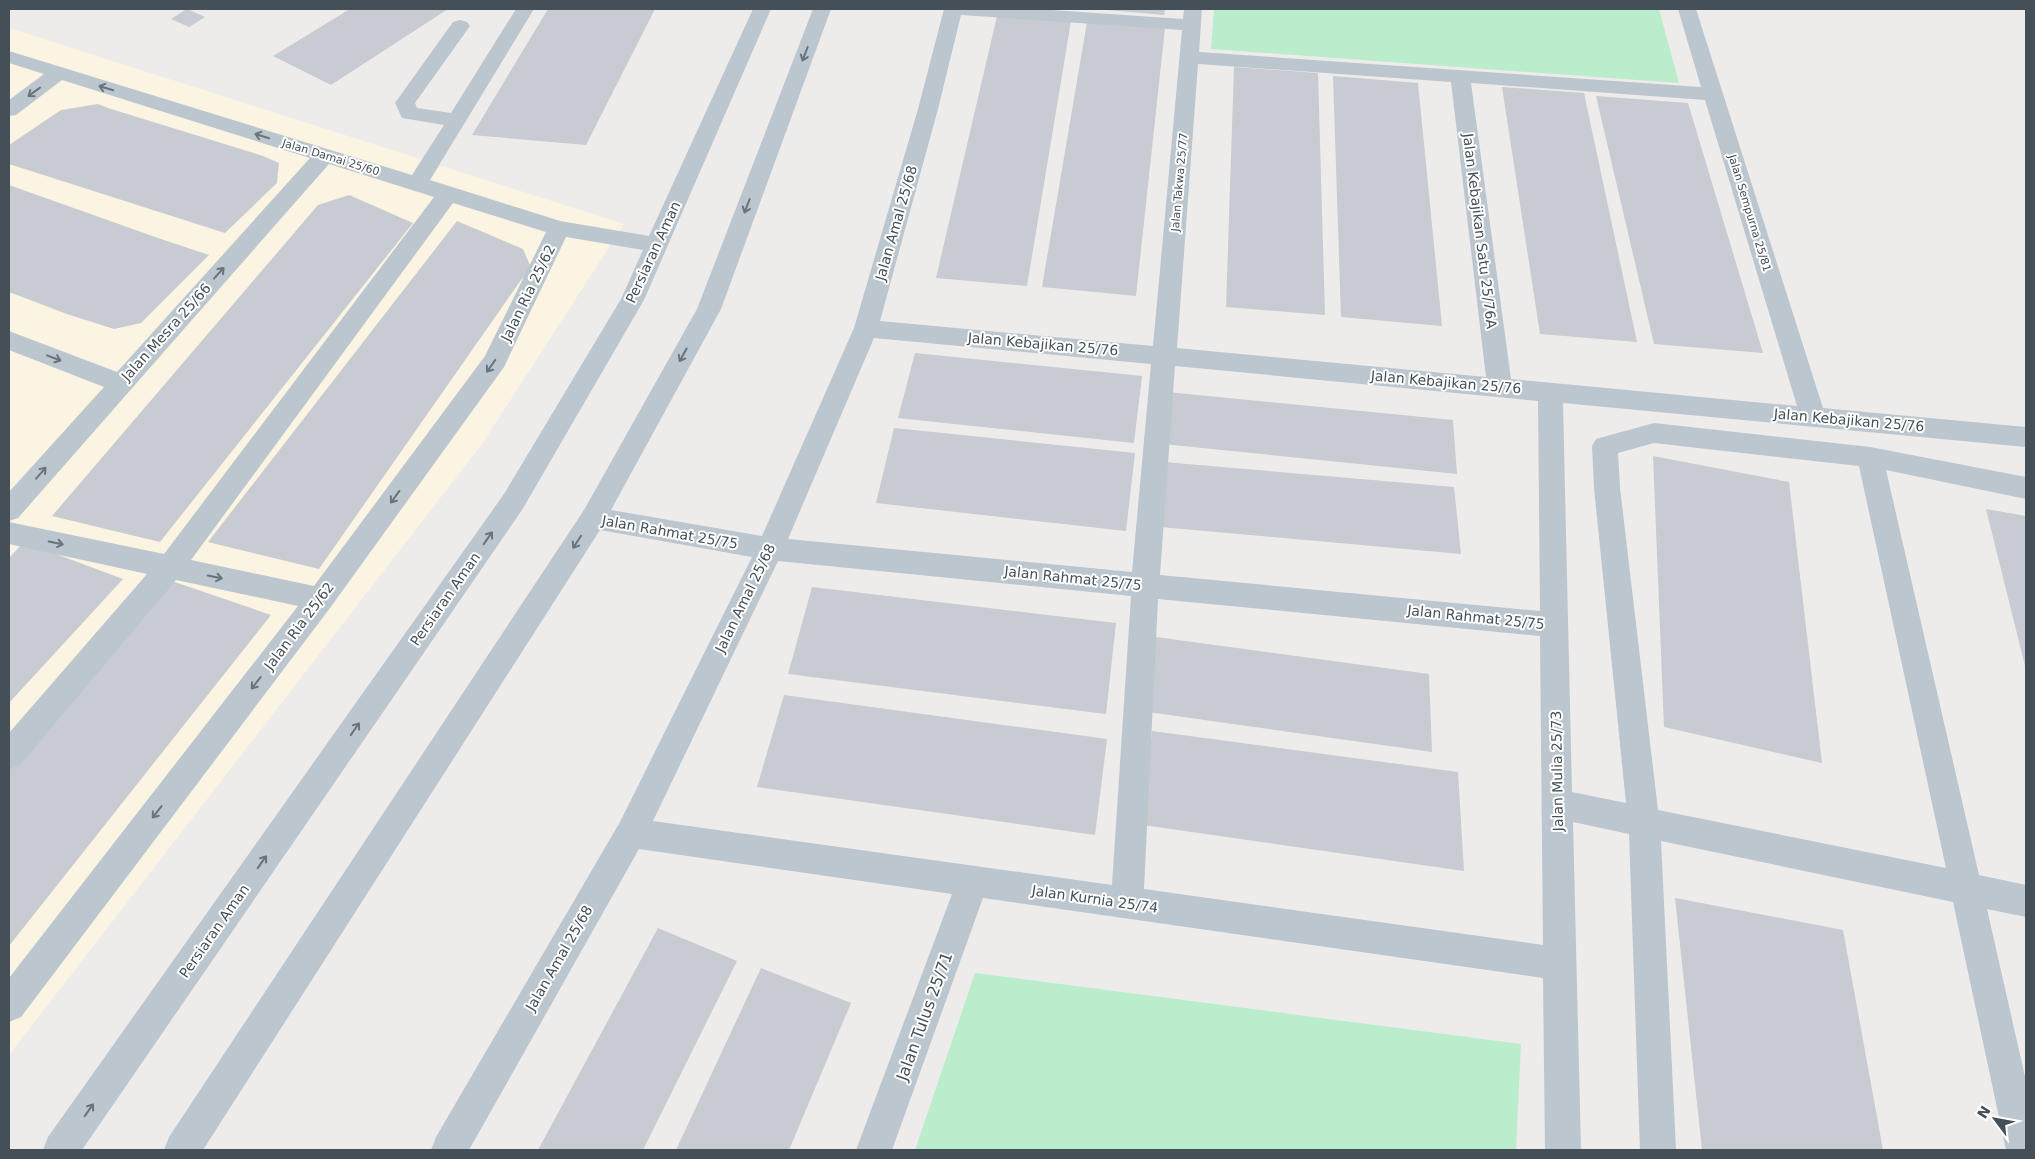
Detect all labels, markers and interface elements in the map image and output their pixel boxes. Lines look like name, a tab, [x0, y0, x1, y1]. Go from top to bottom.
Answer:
one-way arrow	[800, 46, 809, 62]
one-way arrow	[99, 82, 115, 92]
one-way arrow	[27, 87, 41, 97]
one-way arrow	[254, 130, 270, 140]
street label: Jalan Kebajikan Satu 25/76A	[1460, 131, 1500, 330]
street label: Jalan Takwa 25/77	[1169, 132, 1190, 233]
street label: Jalan Damai 25/60	[280, 136, 381, 178]
street label: Jalan Sempurna 25/81	[1725, 152, 1774, 273]
street label: Jalan Amal 25/68	[872, 164, 920, 283]
street label: Persiaran Aman	[622, 199, 684, 305]
one-way arrow	[742, 199, 751, 214]
street label: Jalan Ria 25/62	[497, 242, 558, 345]
one-way arrow	[213, 267, 225, 280]
street label: Jalan Mesra 25/66	[117, 280, 214, 385]
street label: Jalan Kebajikan 25/76	[966, 329, 1119, 359]
one-way arrow	[678, 348, 688, 363]
one-way arrow	[46, 354, 61, 363]
one-way arrow	[486, 359, 496, 373]
street label: Jalan Kebajikan 25/76	[1369, 367, 1522, 397]
street label: Jalan Kebajikan 25/76	[1772, 405, 1925, 435]
one-way arrow	[35, 467, 47, 480]
one-way arrow	[390, 490, 400, 504]
street label: Jalan Rahmat 25/75	[600, 512, 739, 552]
one-way arrow	[483, 531, 493, 545]
one-way arrow	[572, 535, 582, 549]
one-way arrow	[48, 539, 64, 549]
street label: Jalan Amal 25/68	[711, 541, 778, 656]
street label: Persiaran Aman	[407, 549, 483, 649]
street label: Jalan Rahmat 25/75	[1003, 563, 1142, 593]
one-way arrow	[207, 573, 223, 582]
street label: Jalan Ria 25/62	[260, 579, 337, 674]
street label: Jalan Rahmat 25/75	[1406, 602, 1545, 632]
one-way arrow	[250, 676, 261, 689]
street label: Jalan Mulia 25/73	[1548, 711, 1566, 832]
one-way arrow	[350, 722, 360, 736]
one-way arrow	[151, 805, 162, 818]
one-way arrow	[257, 855, 267, 869]
street label: Persiaran Aman	[176, 881, 252, 981]
street label: Jalan Kurnia 25/74	[1030, 882, 1159, 916]
street label: Jalan Amal 25/68	[522, 902, 596, 1014]
street label: Jalan Tulus 25/71	[892, 949, 957, 1084]
north arrow	[1970, 1094, 2020, 1144]
one-way arrow	[84, 1103, 94, 1117]
text: N	[1974, 1103, 1994, 1121]

